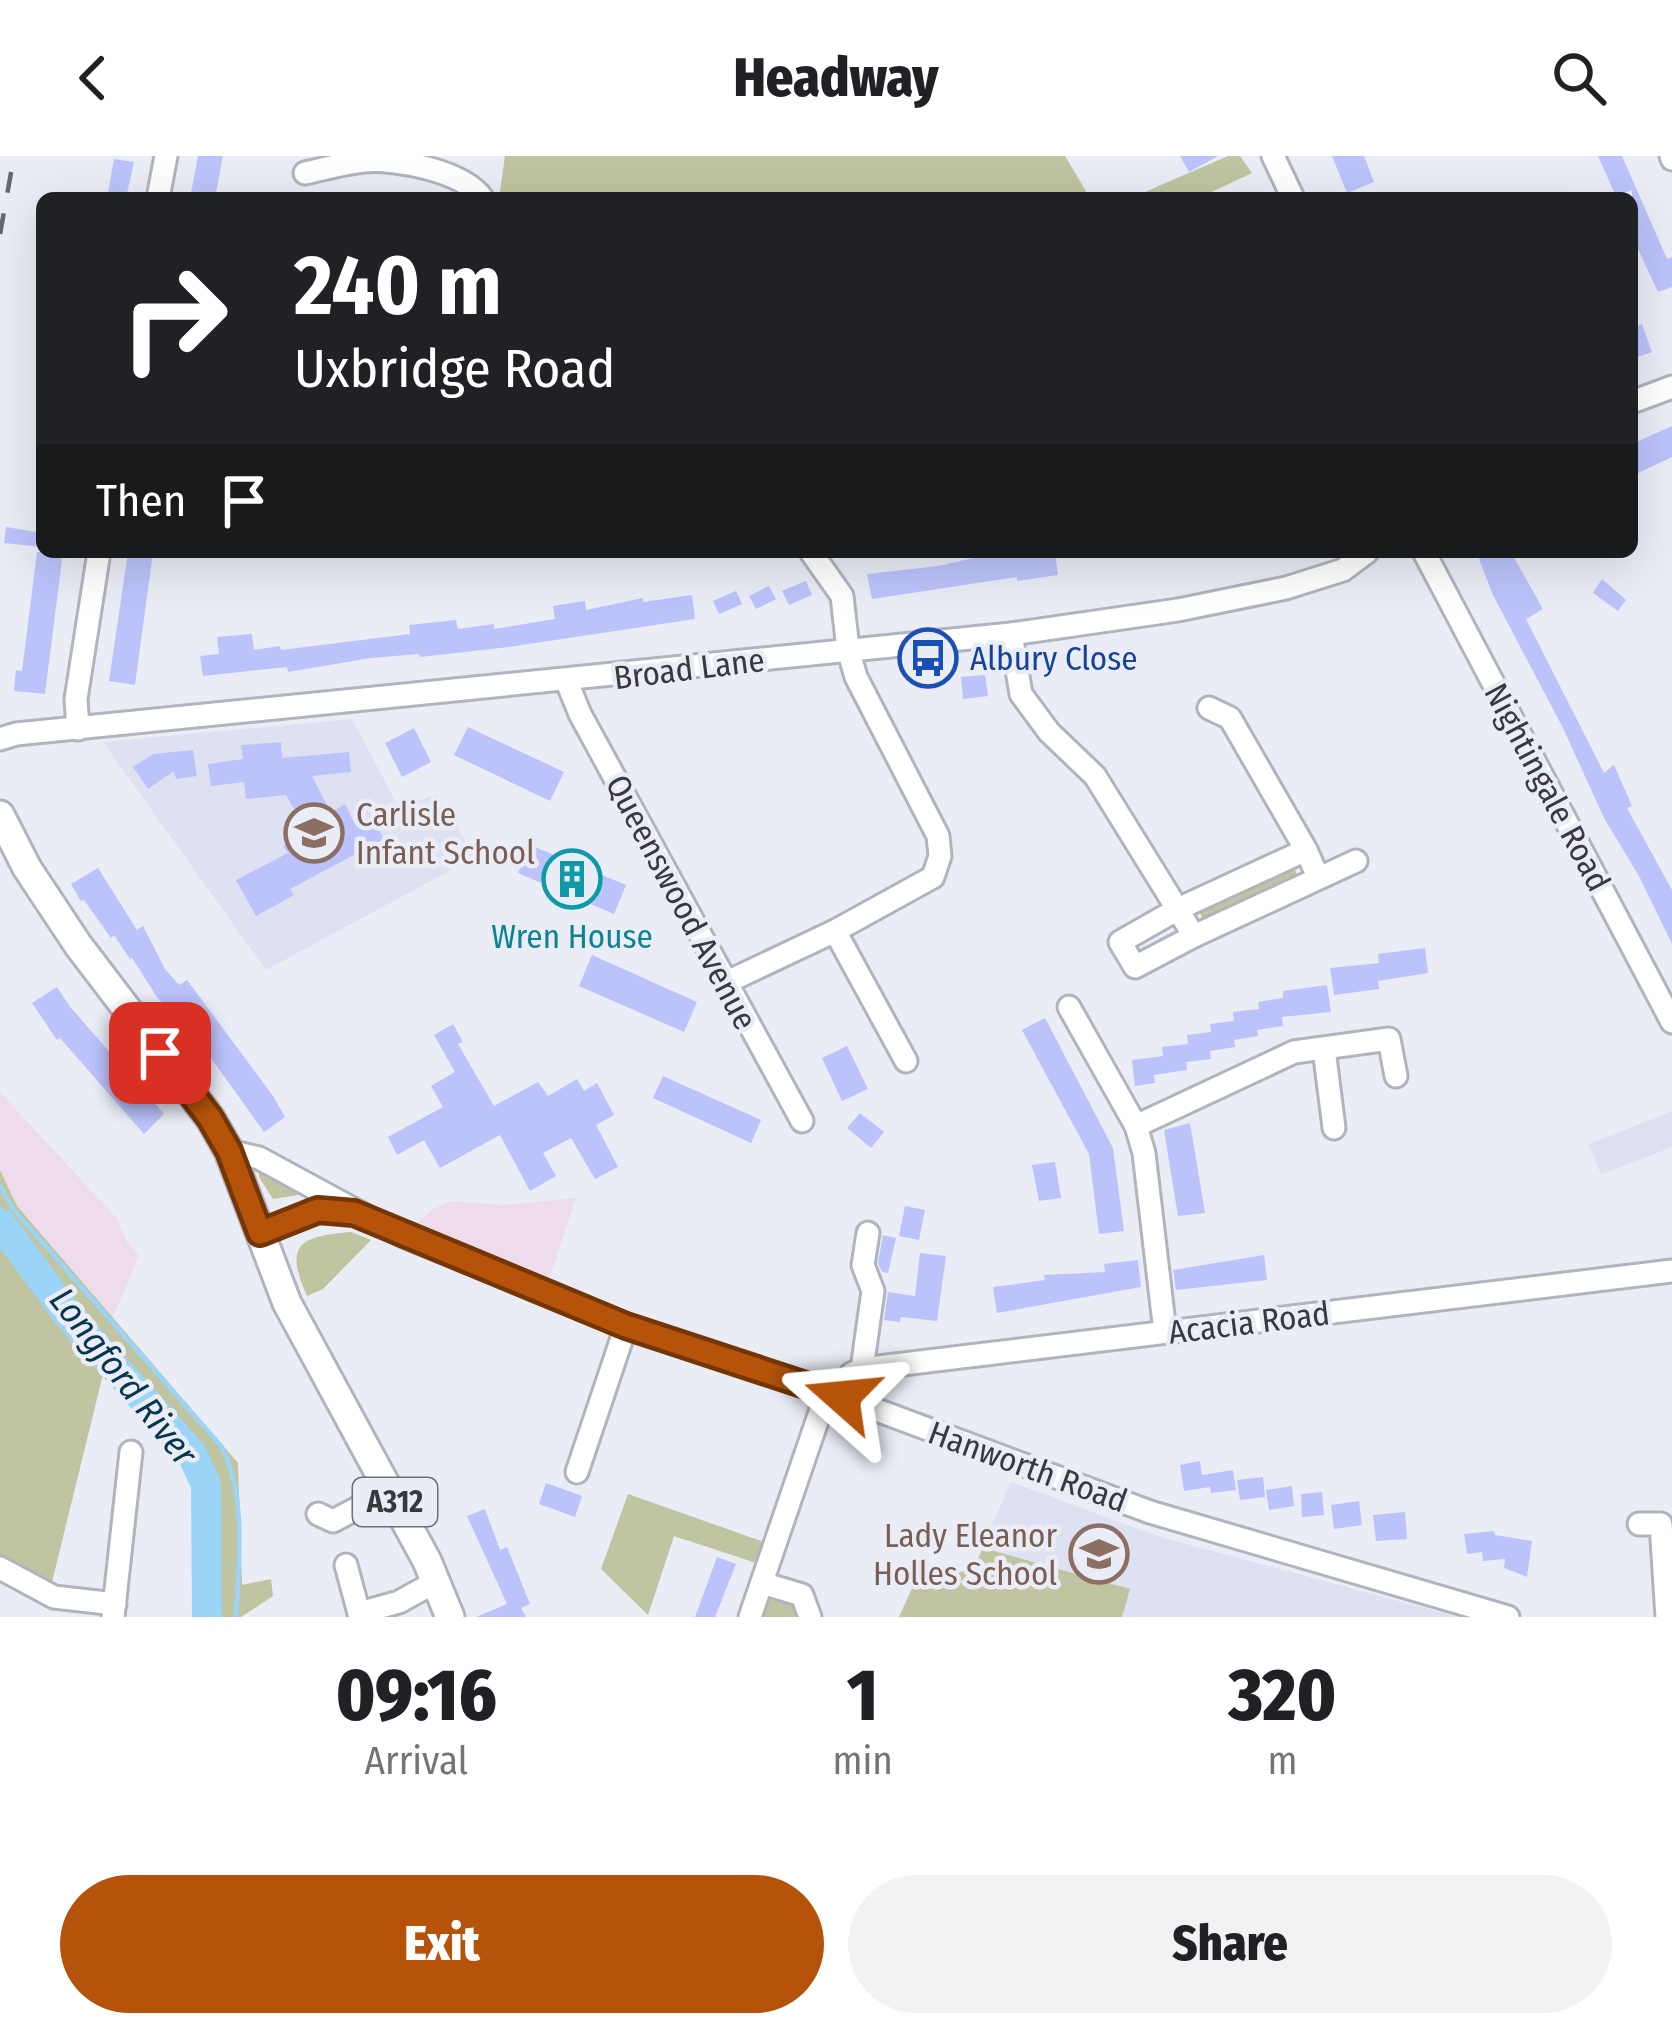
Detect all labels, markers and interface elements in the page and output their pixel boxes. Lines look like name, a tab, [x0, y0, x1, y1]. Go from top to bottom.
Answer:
icon: back	[60, 45, 126, 111]
icon: search	[1546, 45, 1612, 111]
text: Headway	[734, 46, 938, 110]
text: 240 m	[294, 235, 502, 336]
icon: right	[96, 240, 252, 396]
text: Uxbridge Road	[294, 337, 615, 401]
icon: arrive	[211, 468, 277, 534]
text: Then	[96, 474, 187, 528]
bus stop icon: Albury Close	[897, 627, 959, 689]
place label: Albury Close	[970, 639, 1138, 679]
street label: Broad Lane	[611, 640, 767, 698]
street label: Nightingale Road	[1476, 677, 1619, 898]
street label: Queenswood Avenue	[597, 768, 765, 1037]
place label: Carlisle Infant School	[356, 795, 535, 873]
school or university icon: Carlisle Infant School	[283, 802, 345, 864]
building icon: Wren House	[541, 848, 603, 910]
place label: Wren House	[491, 917, 653, 957]
pin	[109, 1002, 211, 1104]
icon: arrive	[127, 1020, 193, 1086]
water label: Longford River	[40, 1279, 207, 1475]
street label: Acacia Road	[1166, 1293, 1332, 1353]
position arrow	[779, 1334, 905, 1460]
street label: Hanworth Road	[923, 1413, 1132, 1521]
road number: A312	[353, 1478, 437, 1526]
place label: Lady Eleanor Holles School	[873, 1516, 1057, 1594]
school or university icon: Lady Eleanor Holles School	[1068, 1523, 1130, 1585]
text: 09:16	[336, 1653, 497, 1739]
text: 1	[847, 1653, 878, 1739]
text: 320	[1229, 1653, 1336, 1739]
text: Arrival	[365, 1738, 468, 1784]
text: min	[833, 1738, 893, 1784]
text: m	[1267, 1738, 1297, 1784]
button: Exit	[60, 1875, 824, 2013]
button: Share	[848, 1875, 1612, 2013]

